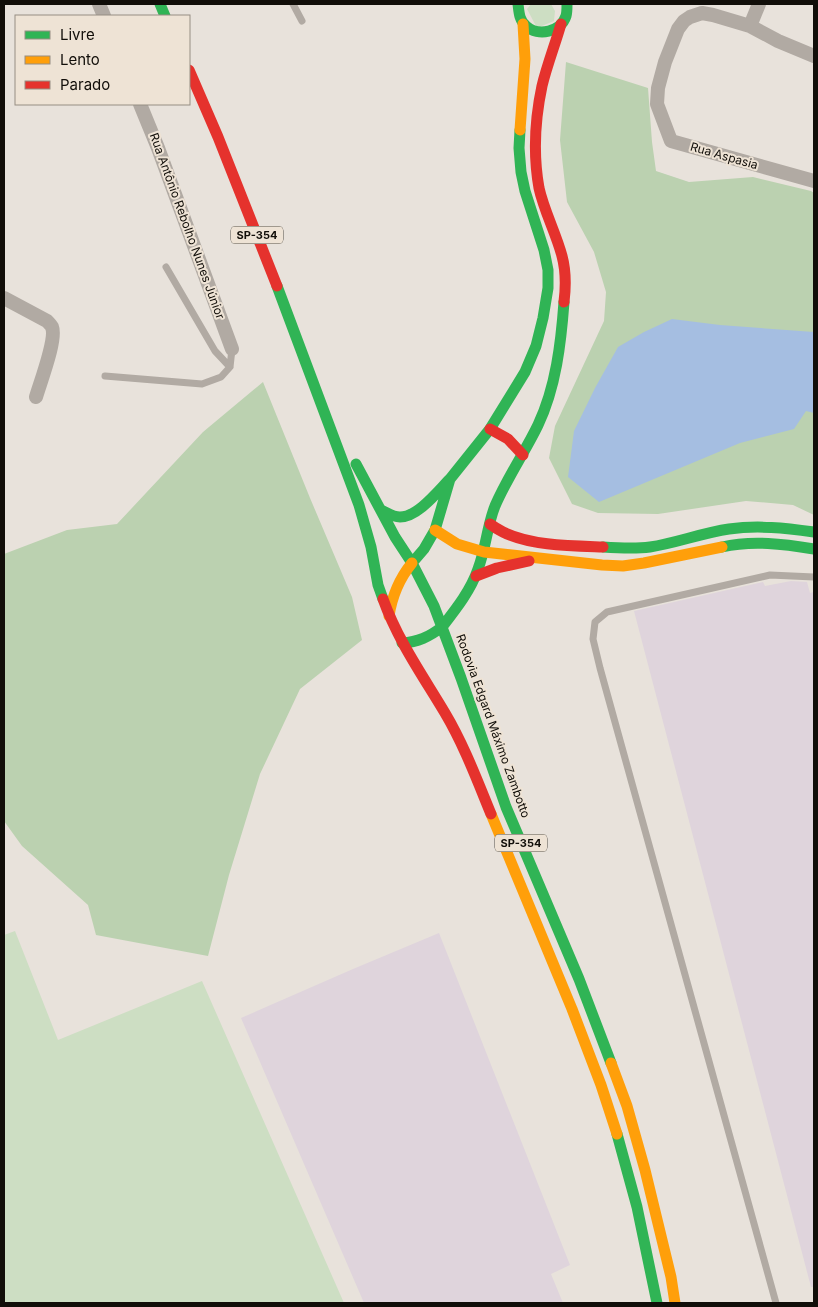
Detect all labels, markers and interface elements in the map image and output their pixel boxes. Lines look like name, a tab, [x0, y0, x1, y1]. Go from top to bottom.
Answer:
legend	[15, 15, 190, 105]
text: Livre	[60, 25, 95, 44]
text: Lento	[60, 50, 100, 69]
text: Parado	[60, 75, 110, 94]
street label: Rua Antônio Rebolho Nunes Júnior	[147, 131, 228, 321]
street label: Rua Aspasia	[689, 139, 760, 172]
road number: SP-354	[231, 226, 283, 244]
street label: Rodovia Edgard Máximo Zambotto	[453, 632, 534, 820]
road number: SP-354	[495, 834, 547, 851]

